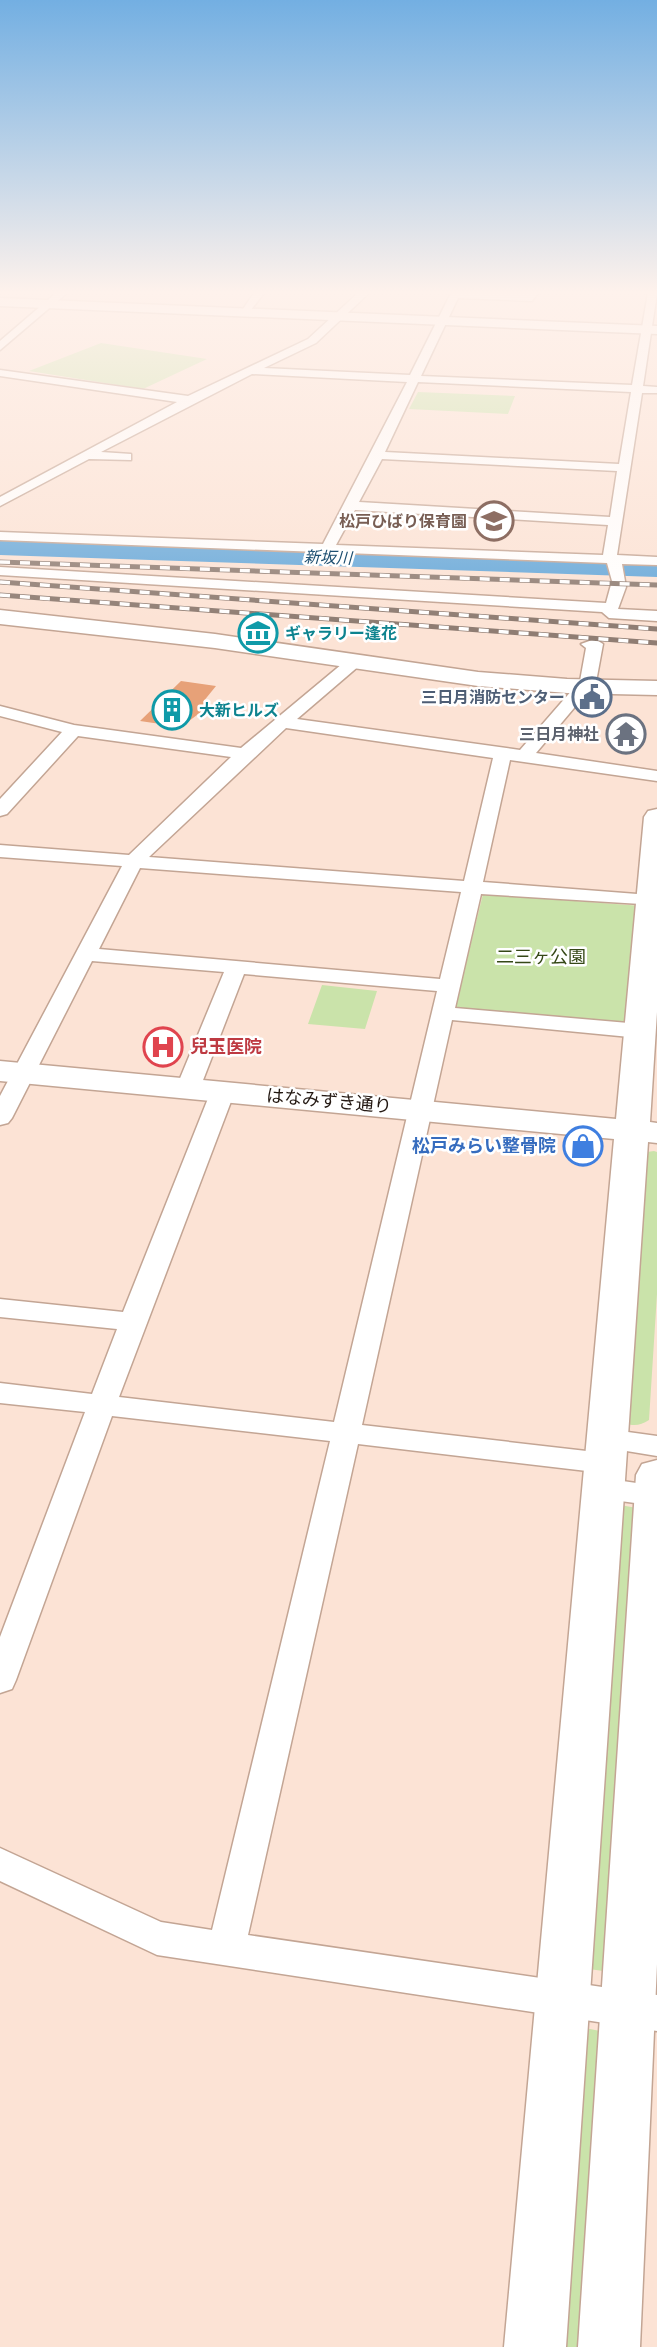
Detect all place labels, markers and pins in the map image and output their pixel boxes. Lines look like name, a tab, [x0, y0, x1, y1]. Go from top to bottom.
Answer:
school or university icon: 松戸ひばり保育園	[473, 500, 515, 542]
place label: 松戸ひばり保育園	[339, 512, 467, 531]
museum icon: ギャラリー逢花	[237, 612, 279, 654]
place label: ギャラリー逢花	[285, 624, 397, 643]
public building icon: 三日月消防センター	[571, 676, 613, 718]
place label: 三日月消防センター	[421, 688, 565, 707]
building icon: 大新ヒルズ	[151, 689, 193, 731]
place label: 大新ヒルズ	[199, 701, 279, 720]
temple icon: 三日月神社	[605, 713, 647, 755]
place label: 三日月神社	[519, 725, 599, 744]
hospital icon: 兒玉医院	[142, 1026, 184, 1068]
place label: 兒玉医院	[190, 1036, 262, 1057]
shop icon: 松戸みらい整骨院	[562, 1125, 604, 1167]
place label: 松戸みらい整骨院	[412, 1135, 556, 1156]

